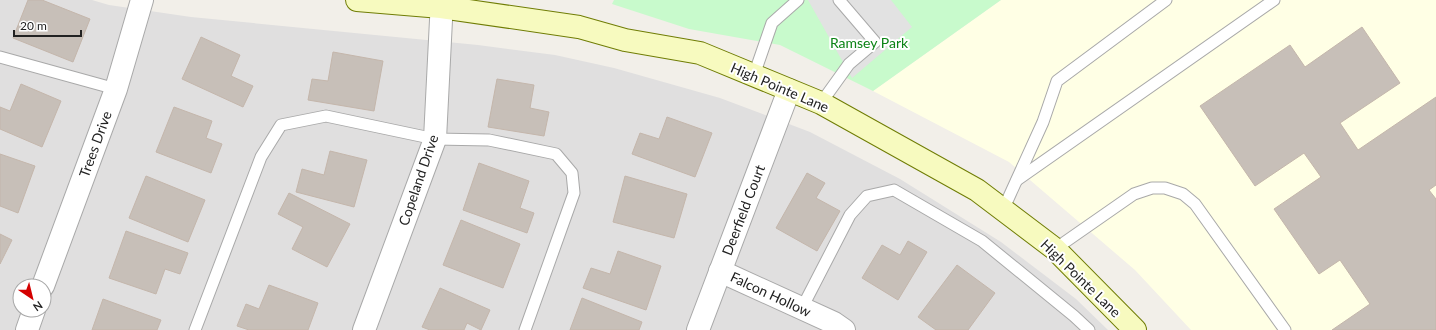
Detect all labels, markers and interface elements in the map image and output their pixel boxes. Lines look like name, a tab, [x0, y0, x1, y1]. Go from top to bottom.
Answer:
scale bar	[14, 12, 81, 38]
text: 20 m	[20, 18, 47, 33]
park label: Ramsey Park	[830, 34, 909, 51]
street label: High Pointe Lane	[728, 59, 832, 115]
street label: Trees Drive	[75, 109, 115, 179]
street label: Copeland Drive	[394, 132, 442, 228]
street label: Deerfield Court	[718, 162, 768, 258]
street label: High Pointe Lane	[1037, 235, 1125, 321]
street label: Falcon Hollow	[728, 268, 814, 320]
north arrow	[12, 278, 52, 318]
text: N	[31, 299, 45, 314]

